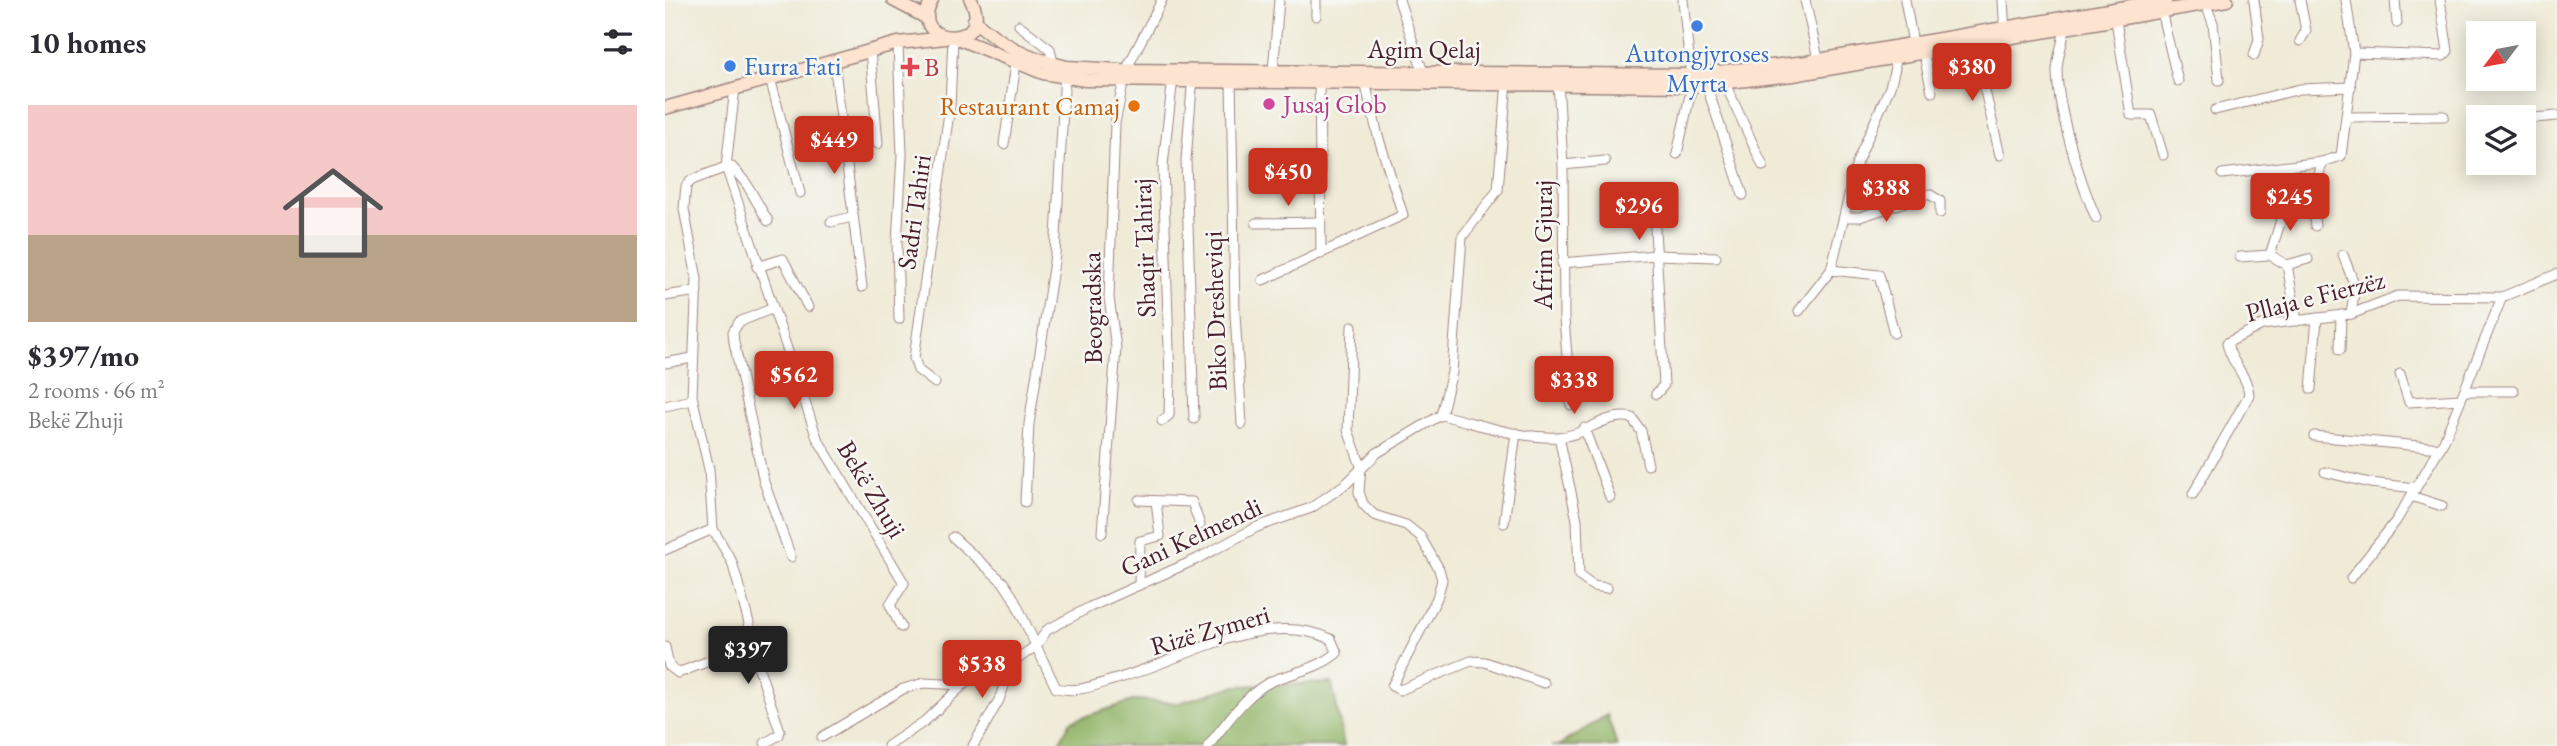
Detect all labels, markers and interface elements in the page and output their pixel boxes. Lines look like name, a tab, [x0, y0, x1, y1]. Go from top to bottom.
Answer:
marker: Autongjyroses Myrta	[1689, 18, 1705, 34]
north arrow	[2466, 21, 2536, 91]
map controls	[2466, 21, 2536, 175]
text: 10 homes	[28, 23, 146, 62]
icon: filters	[599, 23, 637, 61]
street label: Agim Qelaj	[1366, 32, 1481, 66]
place label: Autongjyroses Myrta	[1624, 36, 1769, 100]
pin: $380	[1931, 43, 2013, 103]
place label: Furra Fati	[744, 49, 841, 83]
place label: B	[924, 50, 939, 84]
text: $380	[1948, 51, 1996, 81]
marker: Furra Fati	[722, 58, 738, 74]
marker: B	[902, 59, 918, 75]
place label: Jusaj Glob	[1281, 87, 1387, 121]
place label: Restaurant Camaj	[939, 89, 1120, 123]
marker: Jusaj Glob	[1261, 96, 1277, 112]
marker: Restaurant Camaj	[1126, 98, 1142, 114]
button: layers	[2466, 105, 2536, 175]
pin: $449	[793, 116, 875, 176]
text: $449	[810, 124, 858, 154]
pin: $450	[1247, 148, 1329, 208]
icon: home	[270, 150, 396, 276]
street label: Sadri Tahiri	[889, 152, 939, 272]
text: $450	[1264, 156, 1312, 186]
pin: $388	[1845, 164, 1927, 224]
text: $388	[1862, 172, 1910, 202]
pin: $245	[2249, 174, 2331, 233]
street label: Shaqir Tahiraj	[1125, 178, 1163, 318]
street label: Afrim Gjuraj	[1526, 180, 1560, 311]
text: $245	[2266, 181, 2314, 211]
pin: $296	[1598, 182, 1680, 242]
text: $296	[1615, 190, 1663, 220]
street label: Biko Dresheviqi	[1195, 230, 1235, 392]
street label: Beogradska	[1074, 251, 1110, 365]
street label: Pllaja e Fierzëz	[2242, 262, 2388, 330]
text: $397/mo	[28, 336, 139, 375]
pin: $562	[753, 352, 835, 411]
pin: $338	[1533, 356, 1615, 416]
text: $562	[770, 359, 818, 389]
text: $338	[1550, 364, 1598, 394]
text: 2 rooms · 66 m²	[28, 375, 165, 405]
text: Bekë Zhuji	[28, 405, 124, 435]
street label: Bekë Zhuji	[830, 434, 914, 544]
street label: Gani Kelmendi	[1115, 489, 1267, 585]
street label: Rizë Zymeri	[1146, 597, 1274, 663]
pin: $397	[707, 626, 789, 686]
text: $397	[724, 634, 772, 664]
pin: $538	[941, 640, 1023, 700]
text: $538	[958, 648, 1006, 678]

